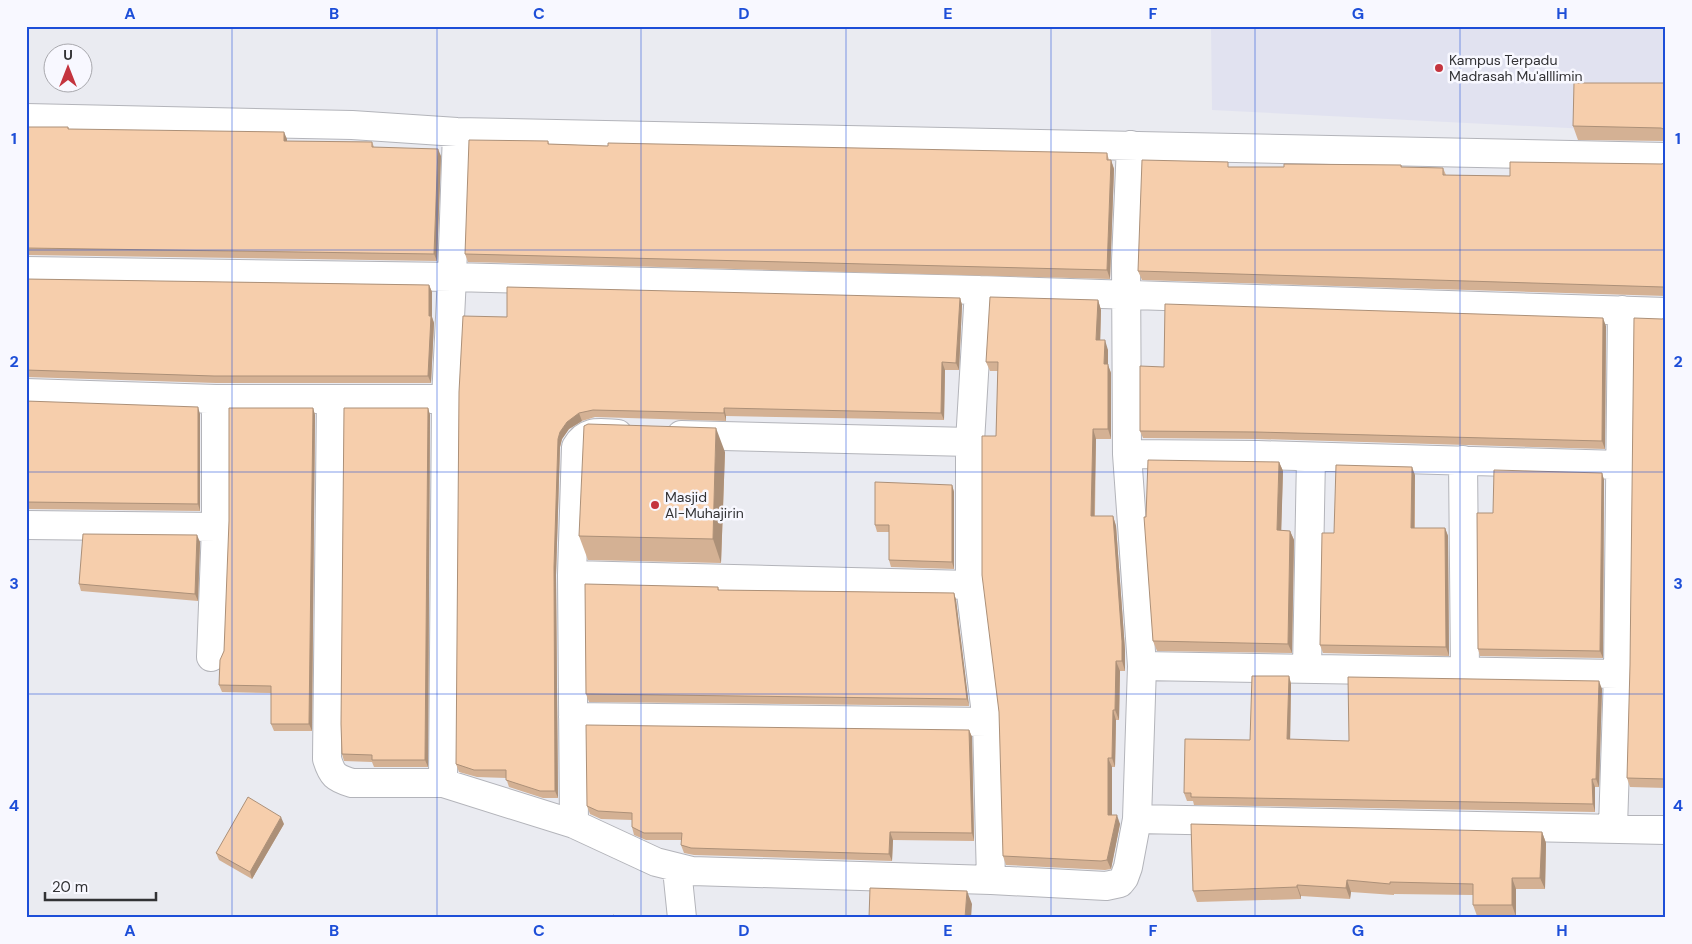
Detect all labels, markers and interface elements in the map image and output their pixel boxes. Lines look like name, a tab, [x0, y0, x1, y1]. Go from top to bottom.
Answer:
text: A	[124, 3, 136, 24]
text: B	[329, 3, 339, 24]
text: C	[533, 3, 545, 24]
text: D	[738, 3, 750, 24]
text: E	[943, 3, 953, 24]
text: F	[1149, 3, 1158, 24]
text: G	[1352, 3, 1364, 24]
text: H	[1556, 3, 1568, 24]
north arrow	[42, 42, 92, 92]
text: U	[63, 46, 73, 64]
place label: Kampus Terpadu Madrasah Mu'alllimin	[1449, 51, 1583, 85]
marker: Kampus Terpadu Madrasah Mu'alllimin	[1433, 62, 1445, 74]
text: 1	[11, 128, 17, 149]
text: 1	[1675, 128, 1681, 149]
text: 2	[9, 351, 19, 372]
text: 2	[1673, 351, 1683, 372]
place label: Masjid Al-Muhajirin	[665, 488, 744, 522]
marker: Masjid Al-Muhajirin	[649, 499, 661, 511]
text: 3	[9, 573, 19, 594]
text: 3	[1673, 573, 1683, 594]
text: 4	[9, 795, 19, 816]
text: 4	[1673, 795, 1683, 816]
scale bar	[45, 869, 156, 901]
text: 20 m	[52, 877, 88, 897]
text: A	[124, 920, 136, 941]
text: B	[329, 920, 339, 941]
text: C	[533, 920, 545, 941]
text: D	[738, 920, 750, 941]
text: E	[943, 920, 953, 941]
text: F	[1149, 920, 1158, 941]
text: G	[1352, 920, 1364, 941]
text: H	[1556, 920, 1568, 941]

